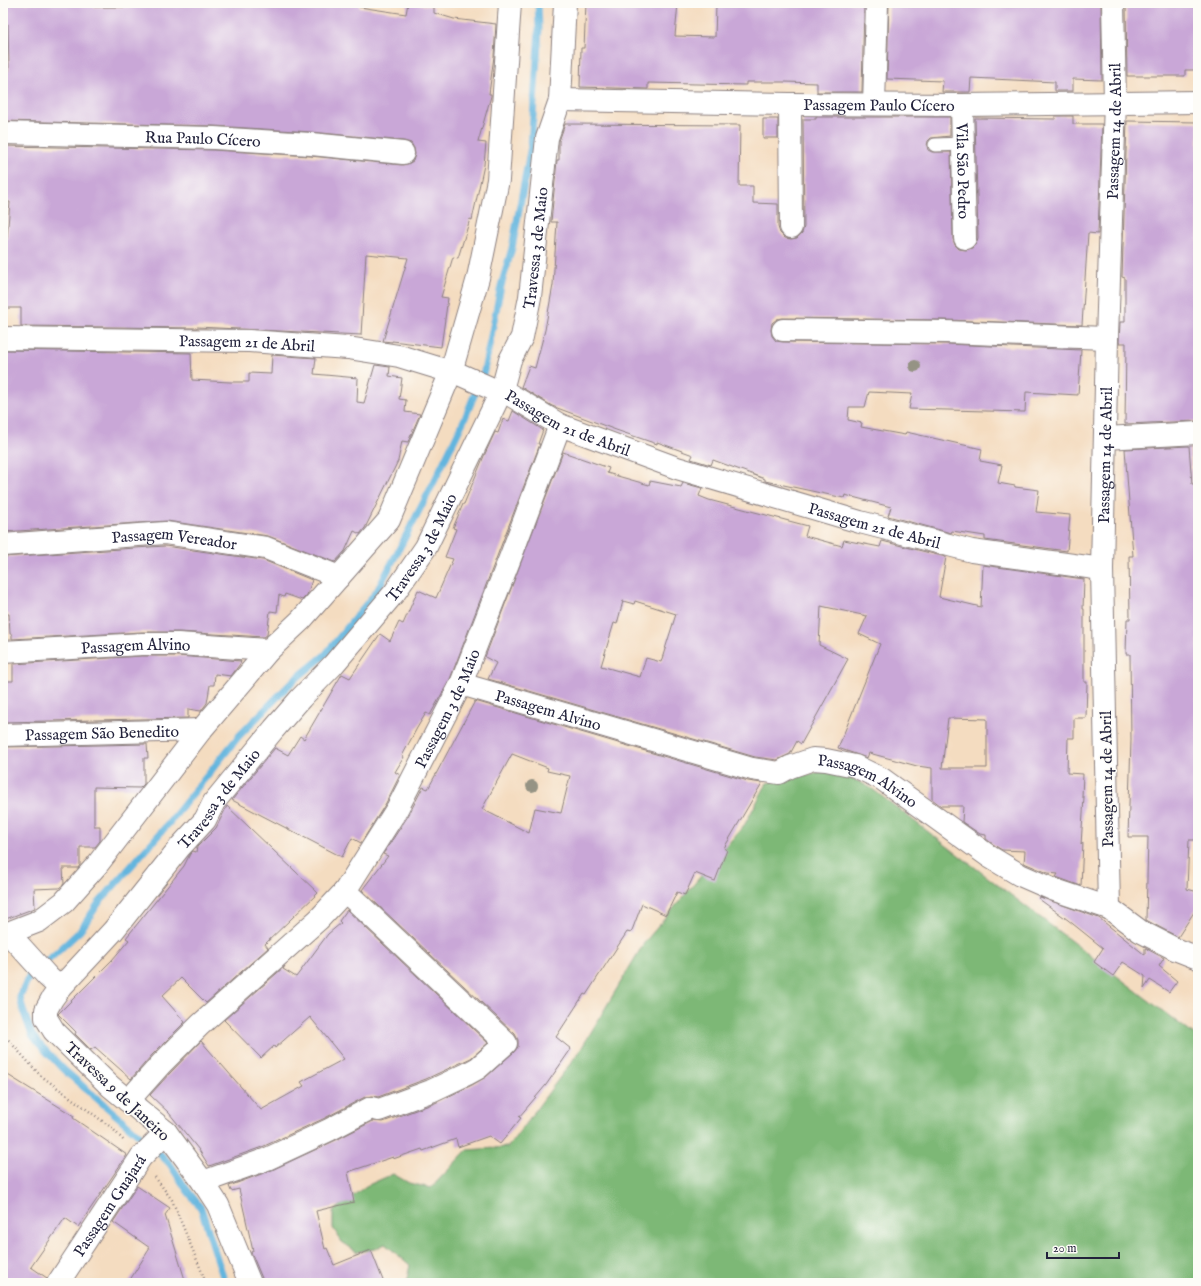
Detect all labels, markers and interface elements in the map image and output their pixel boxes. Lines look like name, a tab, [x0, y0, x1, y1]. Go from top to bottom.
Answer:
street label: Passagem 14 de Abril	[1104, 62, 1127, 200]
street label: Passagem Paulo Cícero	[803, 96, 955, 117]
street label: Vila São Pedro	[950, 122, 973, 220]
street label: Rua Paulo Cícero	[145, 128, 262, 153]
street label: Travessa 3 de Maio	[520, 186, 554, 311]
street label: Passagem 21 de Abril	[179, 332, 316, 358]
street label: Passagem 21 de Abril	[501, 386, 633, 462]
street label: Passagem 14 de Abril	[1095, 386, 1118, 524]
street label: Travessa 3 de Maio	[383, 490, 463, 607]
street label: Passagem 21 de Abril	[806, 499, 943, 555]
street label: Passagem Vereador	[111, 525, 238, 556]
street label: Passagem Alvino	[81, 636, 191, 659]
street label: Passagem 3 de Maio	[412, 646, 486, 772]
street label: Passagem Alvino	[492, 686, 604, 737]
street label: Passagem 14 de Abril	[1097, 710, 1119, 847]
street label: Passagem São Benedito	[25, 723, 180, 746]
street label: Travessa 3 de Maio	[175, 745, 266, 854]
street label: Passagem Alvino	[817, 751, 921, 813]
street label: Travessa 9 de Janeiro	[60, 1039, 174, 1147]
street label: Passagem Guajará	[70, 1152, 152, 1261]
scale bar	[1047, 1234, 1119, 1260]
text: 20 m	[1053, 1241, 1076, 1256]

